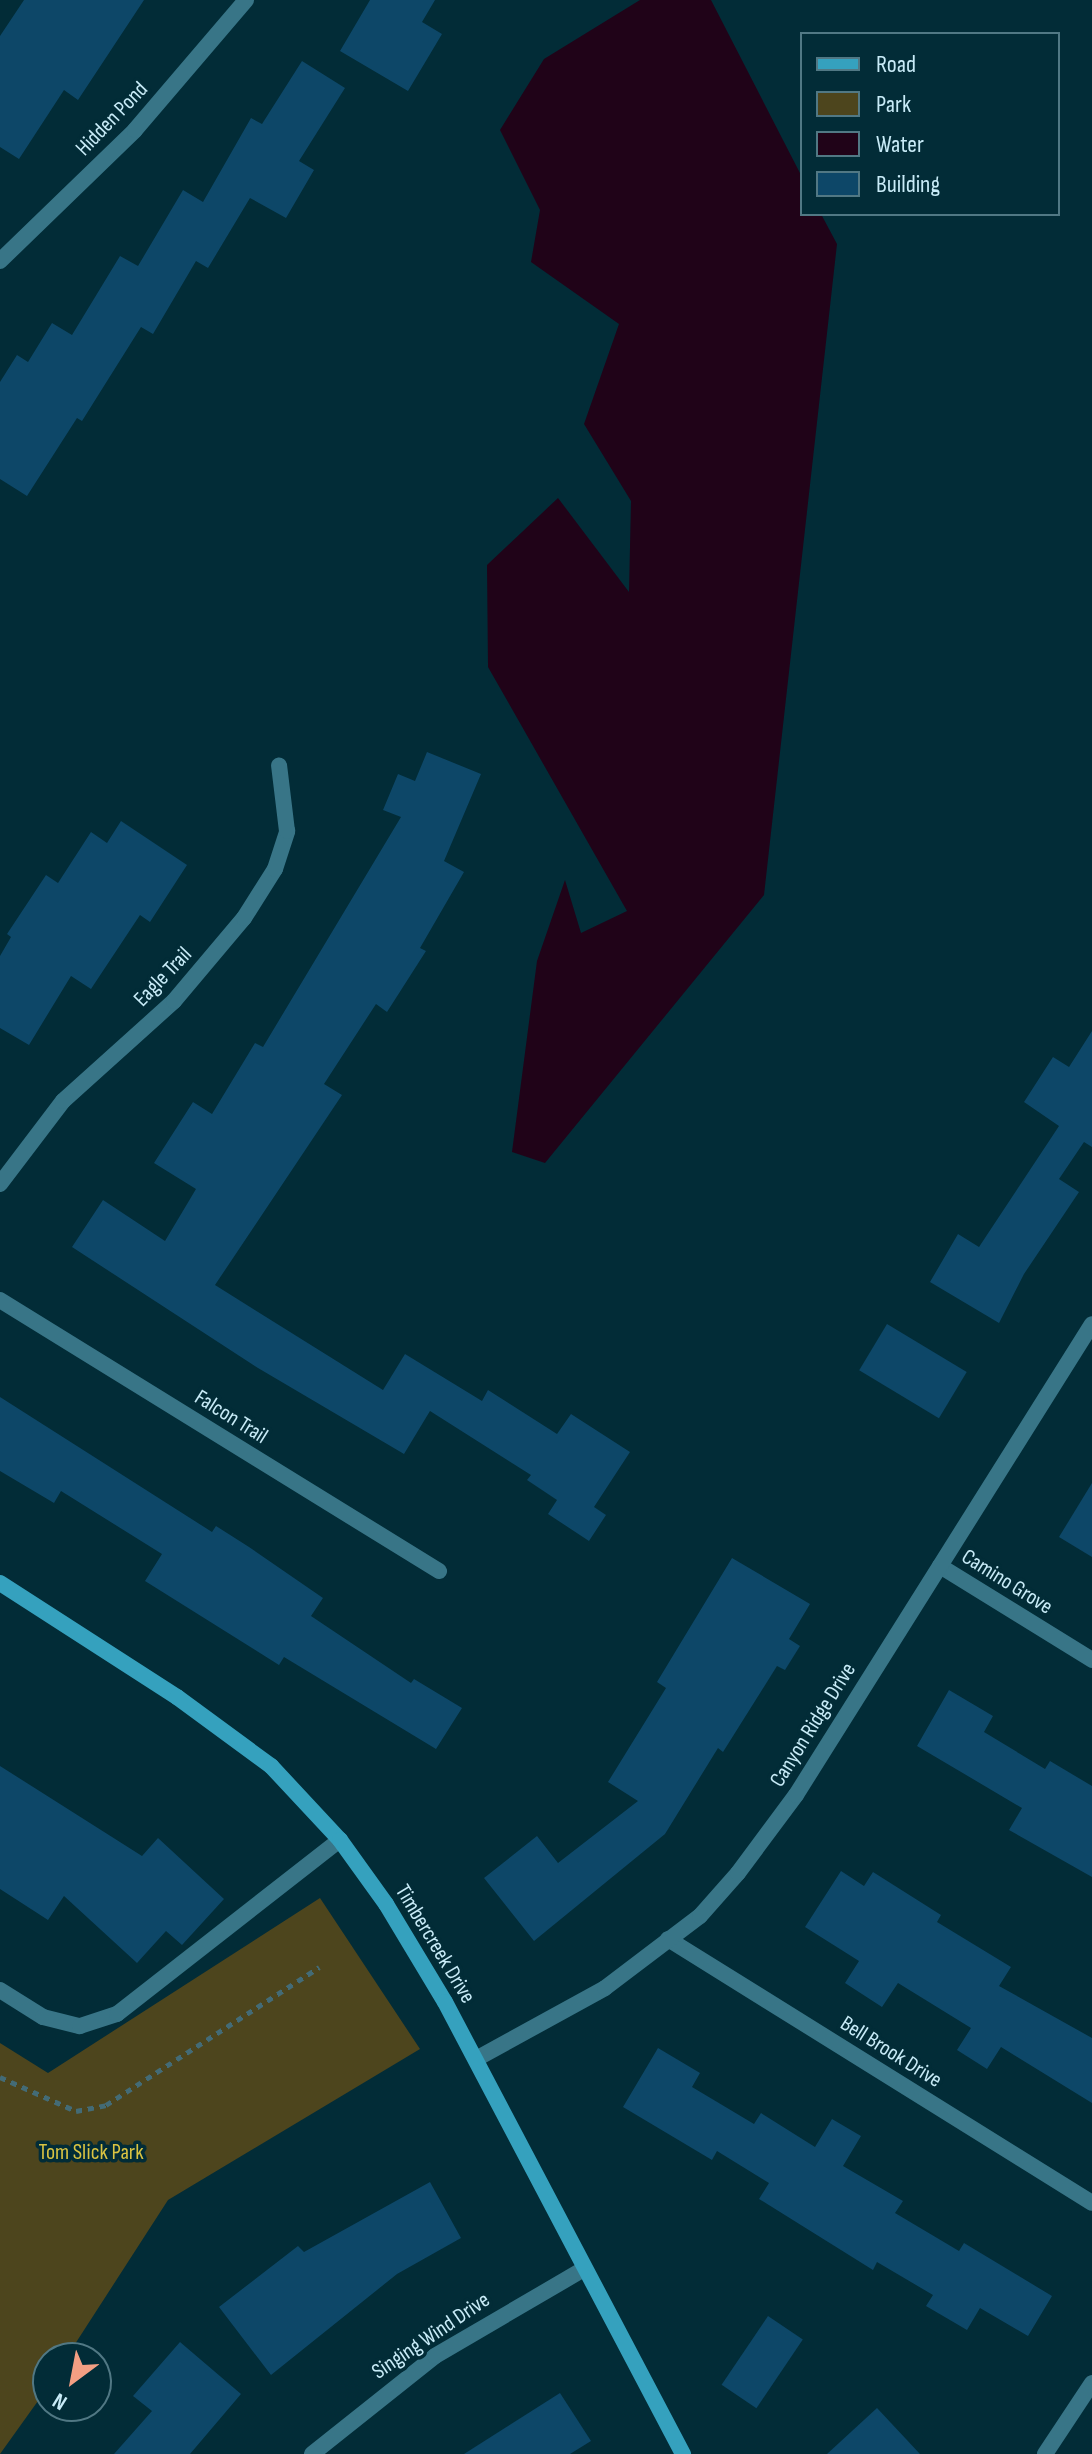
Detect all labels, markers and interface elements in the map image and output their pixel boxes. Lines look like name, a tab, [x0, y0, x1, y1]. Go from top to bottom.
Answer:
legend	[800, 32, 1060, 216]
text: Road	[876, 50, 916, 79]
street label: Hidden Pond	[70, 77, 154, 161]
text: Park	[876, 90, 911, 119]
text: Water	[876, 130, 924, 159]
text: Building	[876, 170, 940, 199]
street label: Eagle Trail	[128, 942, 198, 1012]
street label: Falcon Trail	[190, 1384, 272, 1450]
street label: Camino Grove	[957, 1544, 1057, 1620]
street label: Canyon Ridge Drive	[764, 1658, 862, 1792]
street label: Timbercreek Drive	[389, 1880, 481, 2008]
street label: Bell Brook Drive	[835, 2010, 947, 2094]
park label: Tom Slick Park	[38, 2140, 144, 2166]
street label: Singing Wind Drive	[367, 2287, 495, 2385]
north arrow	[32, 2342, 112, 2422]
text: N	[48, 2387, 72, 2416]

